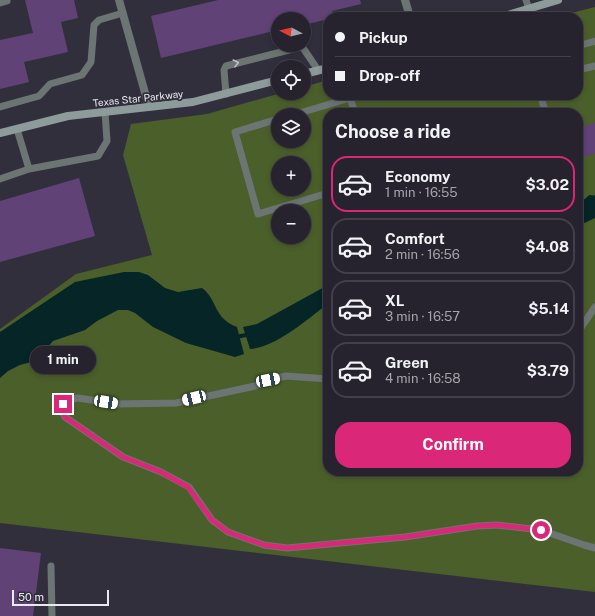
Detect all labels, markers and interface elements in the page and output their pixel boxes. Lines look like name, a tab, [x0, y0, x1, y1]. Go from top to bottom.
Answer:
north arrow	[271, 12, 311, 52]
map controls	[271, 12, 311, 244]
text: Pickup	[359, 29, 408, 46]
one-way arrow	[233, 60, 239, 68]
button: locate	[271, 60, 311, 100]
text: Drop-off	[359, 67, 420, 84]
street label: Texas Star Parkway	[92, 87, 185, 109]
button: layers	[271, 108, 311, 148]
text: Choose a ride	[335, 121, 451, 142]
button: +	[271, 156, 311, 196]
icon: car	[337, 166, 373, 202]
text: Economy	[385, 168, 450, 185]
text: $3.02	[526, 176, 569, 193]
text: 1 min · 16:55	[385, 185, 458, 200]
button: −	[271, 204, 311, 244]
icon: car	[337, 228, 373, 264]
text: Comfort	[385, 230, 445, 247]
text: $4.08	[525, 238, 569, 255]
text: 2 min · 16:56	[385, 247, 460, 262]
icon: car	[337, 290, 373, 326]
text: XL	[385, 292, 404, 309]
text: $5.14	[528, 300, 569, 317]
text: 3 min · 16:57	[385, 309, 460, 324]
callout: 1 min	[30, 346, 96, 374]
text: 1 min	[47, 352, 79, 367]
icon: car	[337, 352, 373, 388]
text: Green	[385, 354, 429, 371]
text: $3.79	[527, 362, 569, 379]
text: 4 min · 16:58	[385, 371, 461, 386]
car	[255, 372, 281, 388]
car	[181, 389, 207, 407]
car	[93, 394, 119, 410]
route end	[54, 395, 72, 413]
button: Confirm	[335, 422, 571, 468]
route start	[532, 521, 550, 539]
scale bar	[12, 588, 109, 607]
text: 50 m	[18, 591, 44, 603]

